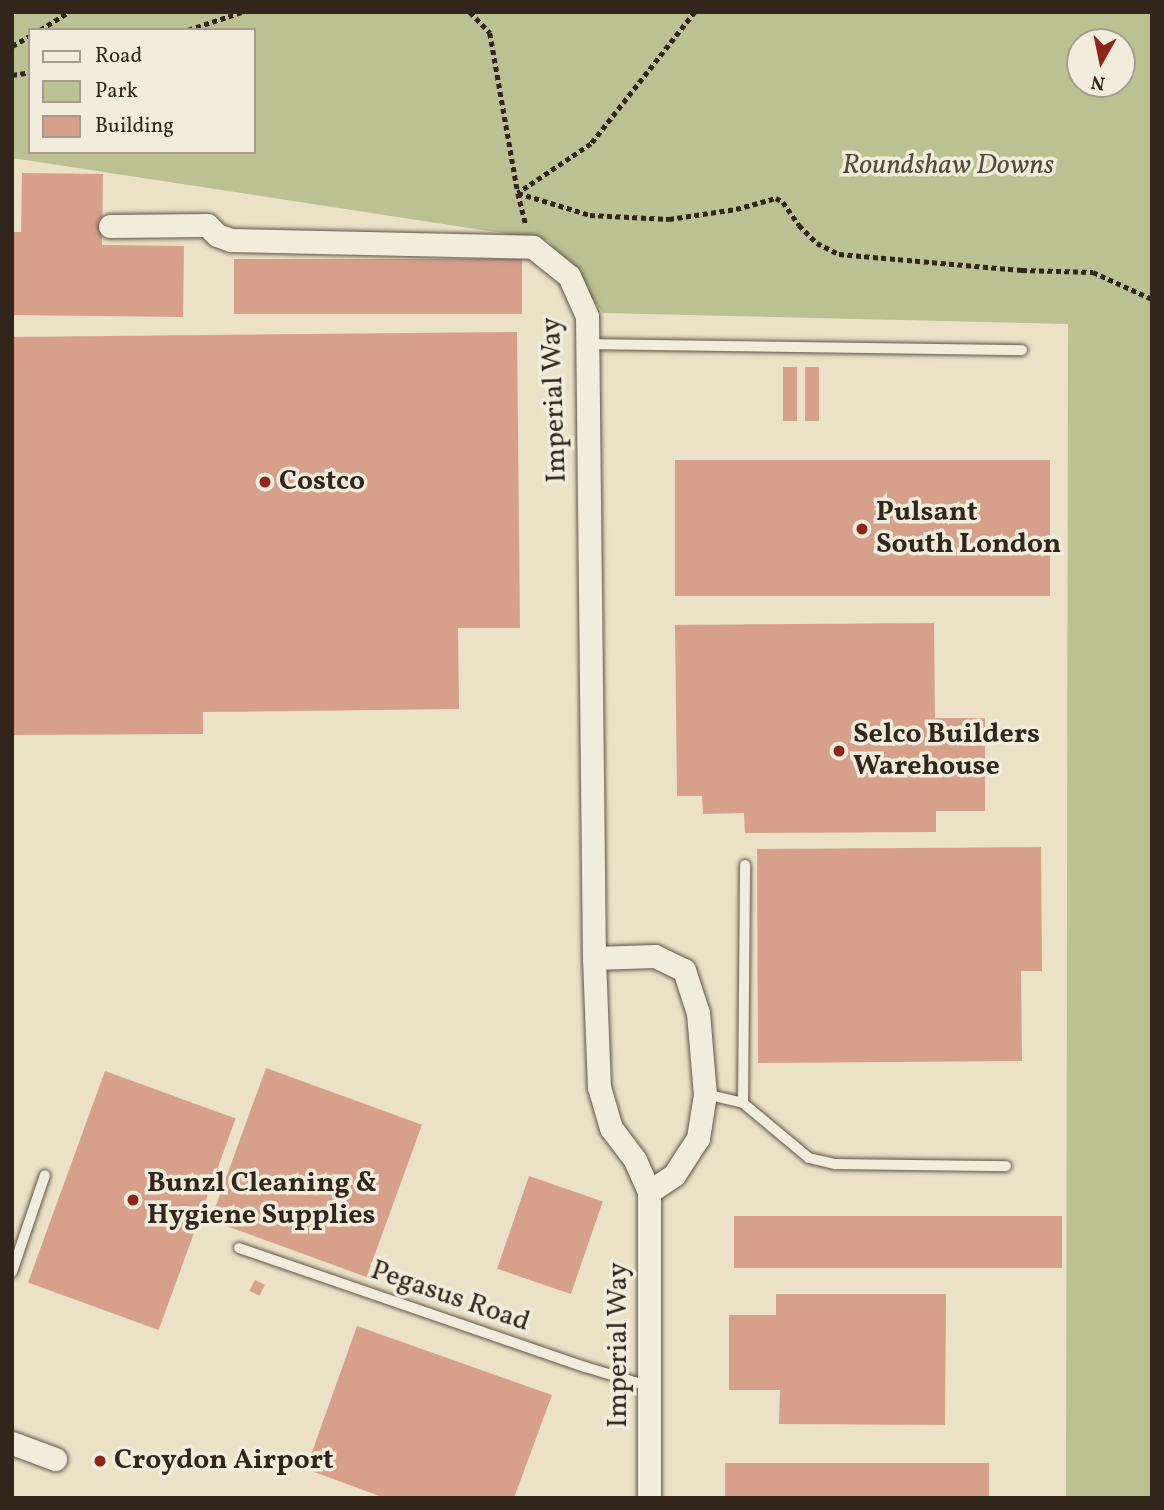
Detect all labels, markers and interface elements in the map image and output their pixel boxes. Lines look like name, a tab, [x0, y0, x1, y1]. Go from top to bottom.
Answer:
legend	[28, 28, 256, 154]
north arrow	[1066, 28, 1136, 98]
text: Road	[95, 42, 142, 71]
text: N	[1089, 68, 1107, 96]
text: Park	[95, 77, 138, 106]
text: Building	[95, 112, 174, 141]
park label: Roundshaw Downs	[842, 149, 1054, 183]
street label: Imperial Way	[535, 316, 575, 484]
place label: Costco	[279, 465, 365, 499]
marker: Costco	[257, 474, 273, 490]
place label: Pulsant South London	[876, 496, 1061, 562]
marker: Pulsant South London	[854, 521, 870, 537]
place label: Selco Builders Warehouse	[853, 718, 1040, 784]
marker: Selco Builders Warehouse	[831, 743, 847, 759]
place label: Bunzl Cleaning & Hygiene Supplies	[147, 1167, 377, 1233]
marker: Bunzl Cleaning & Hygiene Supplies	[125, 1192, 141, 1208]
street label: Pegasus Road	[366, 1254, 534, 1340]
street label: Imperial Way	[602, 1262, 636, 1428]
place label: Croydon Airport	[114, 1444, 333, 1478]
marker: Croydon Airport	[92, 1453, 108, 1469]

